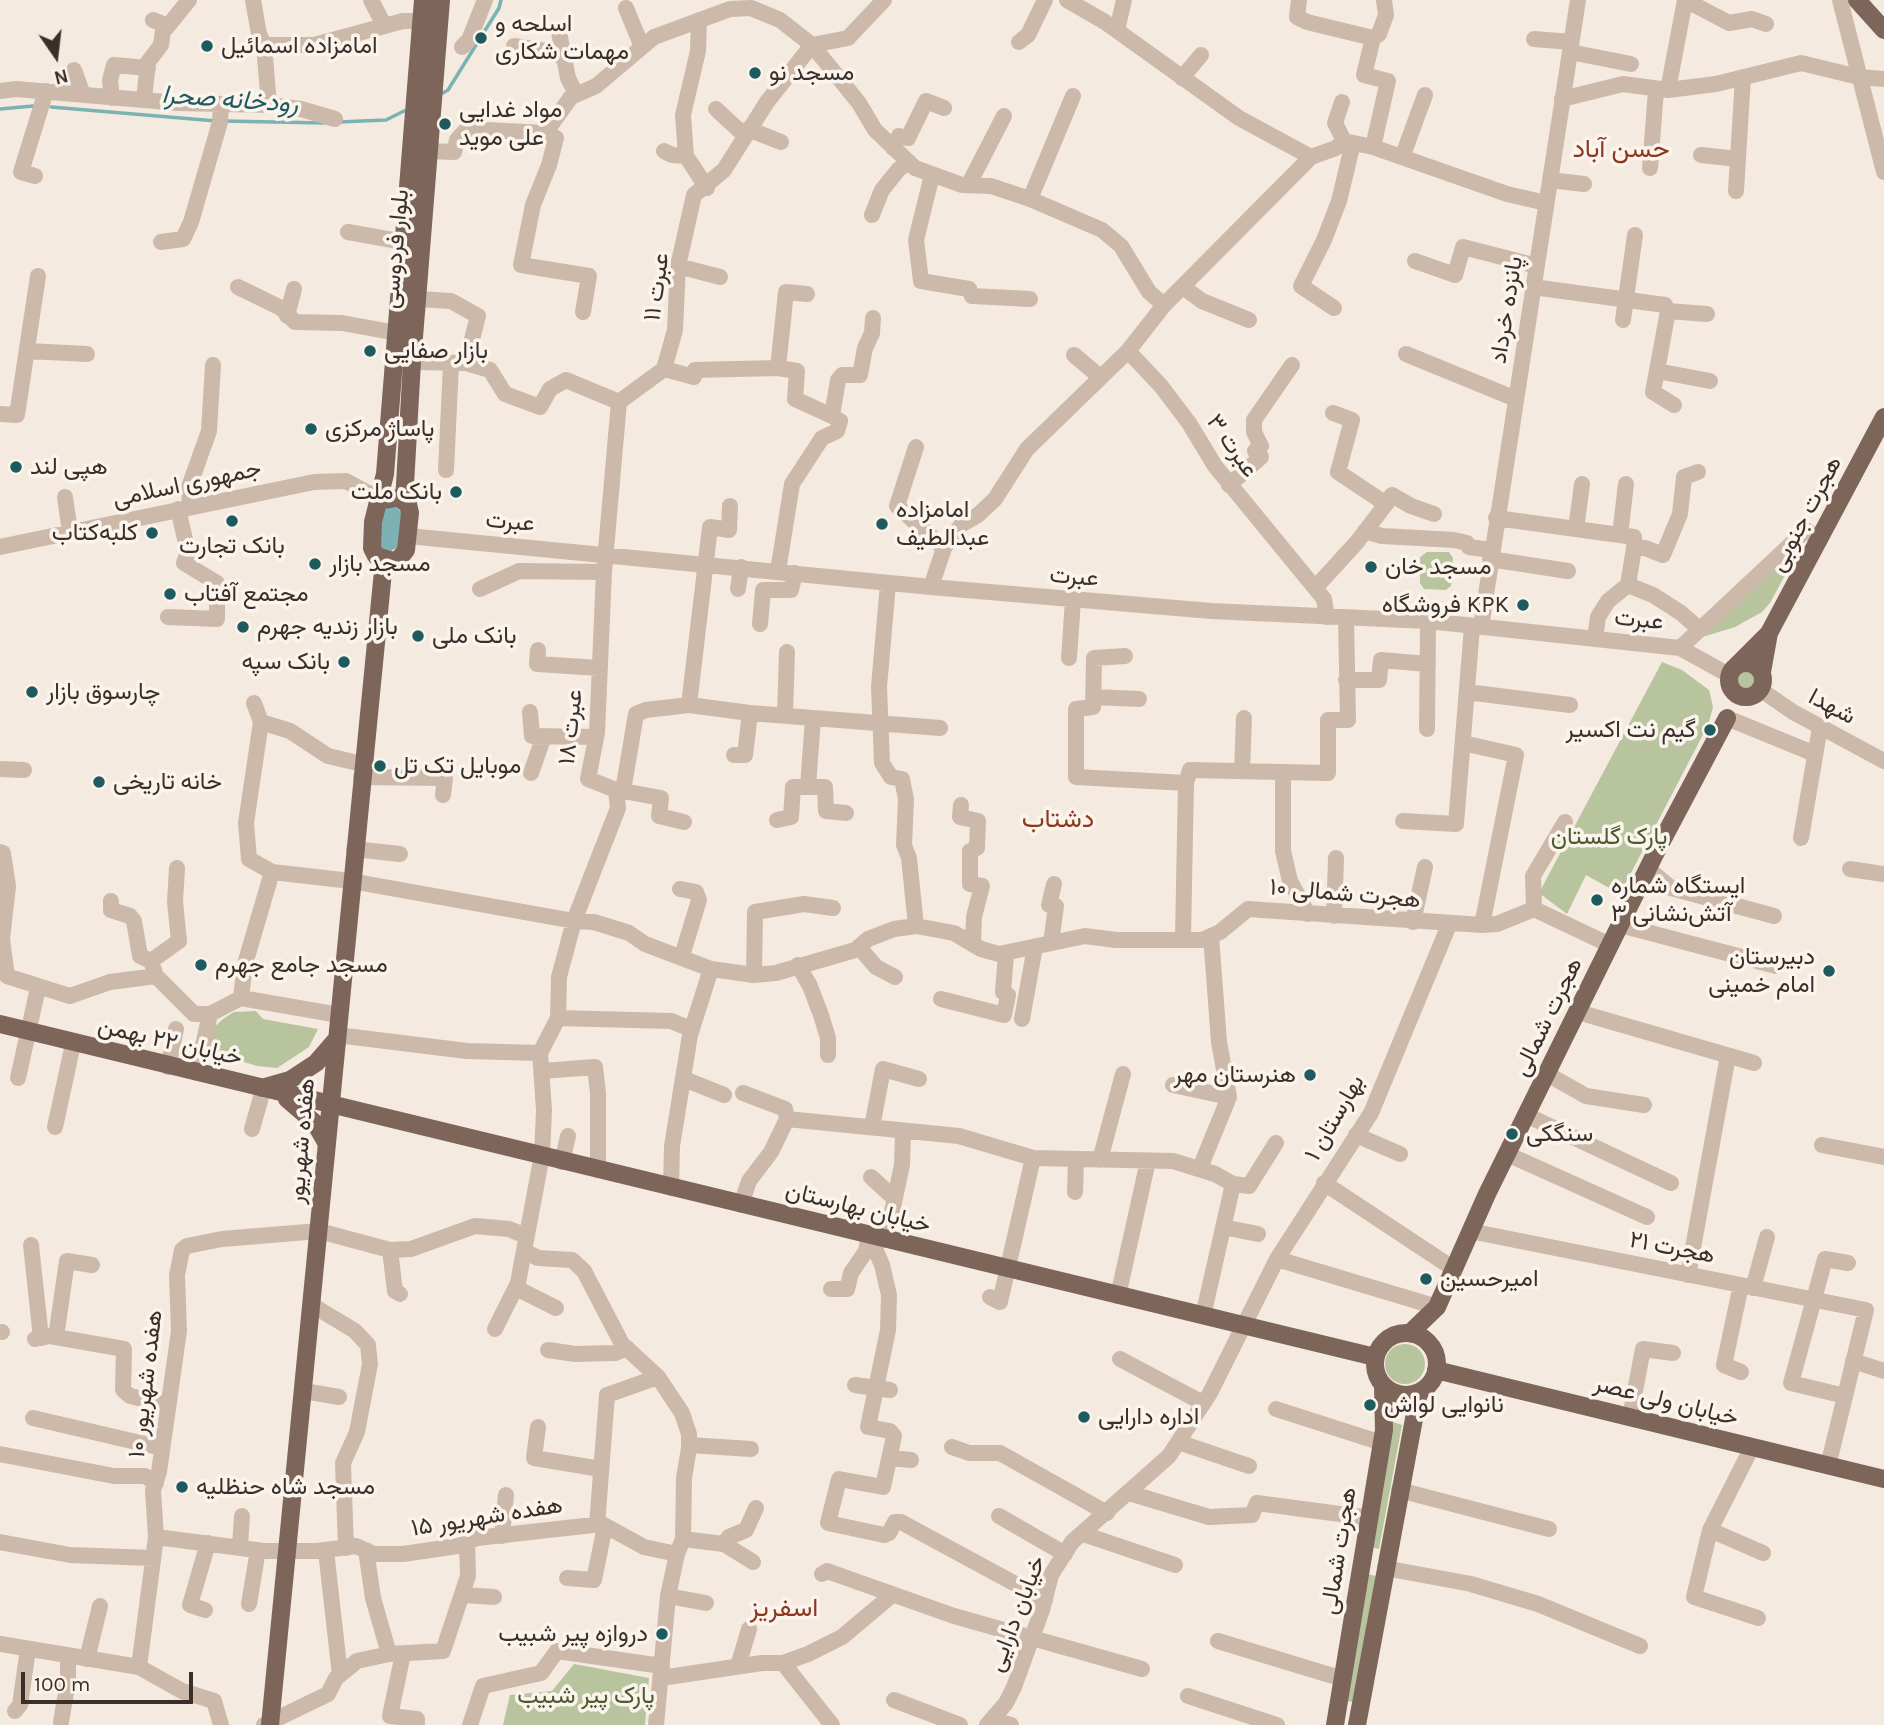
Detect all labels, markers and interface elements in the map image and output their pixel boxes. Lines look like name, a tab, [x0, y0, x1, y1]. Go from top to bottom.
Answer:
place label: اسلحه و مهمات شکاری	[495, 10, 629, 66]
north arrow	[21, 21, 91, 91]
marker: اسلحه و مهمات شکاری	[473, 30, 489, 46]
place label: امامزاده اسمائیل	[221, 32, 377, 60]
marker: امامزاده اسمائیل	[199, 38, 215, 54]
place label: مسجد نو	[769, 59, 854, 87]
text: N	[52, 64, 70, 89]
marker: مسجد نو	[747, 65, 763, 81]
water label: رودخانه صحرا	[161, 80, 299, 120]
place label: مواد غدایی علی موید	[459, 96, 562, 152]
marker: مواد غدایی علی موید	[437, 116, 453, 132]
district label: حسن آباد	[1572, 134, 1670, 166]
street label: بلوار فردوسی	[376, 188, 416, 310]
street label: عبرت ۱۱	[638, 251, 676, 323]
street label: پانزده خرداد	[1484, 254, 1530, 366]
place label: بازار صفایی	[384, 337, 488, 365]
marker: بازار صفایی	[362, 343, 378, 359]
street label: عبرت ۳	[1200, 409, 1264, 483]
place label: پاساژ مرکزی	[325, 415, 435, 443]
marker: پاساژ مرکزی	[303, 421, 319, 437]
street label: هجرت جنوبی	[1764, 451, 1848, 577]
place label: هپی لند	[30, 453, 108, 481]
street label: جمهوری اسلامی	[110, 454, 264, 514]
marker: هپی لند	[8, 459, 24, 475]
place label: بانک ملت	[351, 478, 442, 506]
marker: بانک ملت	[448, 484, 464, 500]
place label: امامزاده عبدالطیف	[896, 496, 989, 552]
street label: عبرت	[484, 506, 536, 538]
marker: بانک تجارت	[224, 513, 240, 529]
marker: امامزاده عبدالطیف	[874, 516, 890, 532]
place label: کلبه‌کتاب	[52, 519, 138, 547]
marker: کلبه‌کتاب	[144, 525, 160, 541]
place label: بانک تجارت	[179, 532, 285, 560]
place label: مسجد بازار	[329, 550, 431, 578]
place label: مسجد خان	[1385, 553, 1491, 581]
marker: مسجد بازار	[307, 556, 323, 572]
marker: مسجد خان	[1363, 559, 1379, 575]
street label: عبرت	[1048, 561, 1100, 593]
place label: مجتمع آفتاب	[184, 580, 309, 608]
marker: مجتمع آفتاب	[162, 586, 178, 602]
place label: فروشگاه KPK	[1382, 591, 1509, 619]
marker: فروشگاه KPK	[1515, 597, 1531, 613]
street label: عبرت	[1613, 603, 1665, 637]
place label: بازار زندیه جهرم	[257, 613, 398, 641]
marker: بازار زندیه جهرم	[235, 619, 251, 635]
place label: بانک ملی	[432, 622, 517, 650]
marker: بانک ملی	[410, 628, 426, 644]
place label: بانک سپه	[241, 648, 330, 676]
marker: بانک سپه	[336, 654, 352, 670]
place label: چارسوق بازار	[46, 678, 160, 706]
street label: شهدا	[1804, 683, 1860, 731]
marker: چارسوق بازار	[24, 684, 40, 700]
street label: عبرت ۱۸	[553, 688, 589, 766]
place label: گیم نت اکسیر	[1566, 716, 1696, 744]
marker: گیم نت اکسیر	[1702, 722, 1718, 738]
place label: موبایل تک تل	[394, 752, 521, 780]
marker: موبایل تک تل	[372, 758, 388, 774]
place label: خانه تاریخی	[113, 768, 222, 796]
marker: خانه تاریخی	[91, 774, 107, 790]
district label: دشتاب	[1022, 804, 1094, 836]
park label: پارک گلستان	[1551, 823, 1667, 851]
place label: ایستگاه شماره ۳ آتش‌نشانی	[1611, 872, 1745, 928]
street label: هجرت شمالی ۱۰	[1268, 873, 1422, 915]
marker: ایستگاه شماره ۳ آتش‌نشانی	[1589, 892, 1605, 908]
place label: دبیرستان امام خمینی	[1708, 943, 1815, 999]
place label: مسجد جامع جهرم	[215, 951, 388, 979]
street label: هجرت شمالی	[1507, 953, 1589, 1081]
marker: مسجد جامع جهرم	[193, 957, 209, 973]
marker: دبیرستان امام خمینی	[1821, 963, 1837, 979]
street label: خیابان ۲۲ بهمن	[95, 1011, 245, 1073]
place label: هنرستان مهر	[1173, 1061, 1296, 1089]
marker: هنرستان مهر	[1302, 1067, 1318, 1083]
street label: بهارستان ۱	[1299, 1070, 1371, 1166]
street label: هفده شهریور	[282, 1077, 322, 1205]
place label: سنگکی	[1526, 1120, 1593, 1148]
marker: سنگکی	[1504, 1126, 1520, 1142]
street label: خیابان بهارستان	[782, 1176, 934, 1240]
street label: هجرت ۲۱	[1627, 1226, 1717, 1270]
place label: امیرحسین	[1440, 1265, 1538, 1293]
marker: امیرحسین	[1418, 1271, 1434, 1287]
street label: هفده شهریور ۱۰	[123, 1308, 169, 1460]
street label: خیابان ولی عصر	[1591, 1369, 1741, 1433]
place label: نانوایی لواش	[1384, 1391, 1504, 1419]
marker: نانوایی لواش	[1362, 1397, 1378, 1413]
place label: اداره دارایی	[1098, 1403, 1199, 1431]
marker: اداره دارایی	[1076, 1409, 1092, 1425]
place label: مسجد شاه حنظلیه	[196, 1473, 375, 1501]
marker: مسجد شاه حنظلیه	[174, 1479, 190, 1495]
street label: هجرت شمالی	[1315, 1485, 1363, 1617]
street label: هفده شهریور ۱۵	[409, 1491, 565, 1543]
street label: خیابان دارایی	[982, 1552, 1052, 1676]
district label: اسفریز	[750, 1593, 818, 1625]
place label: دروازه پیر شبیب	[498, 1620, 648, 1648]
marker: دروازه پیر شبیب	[654, 1626, 670, 1642]
scale bar	[24, 1658, 196, 1702]
text: 100 m	[34, 1672, 91, 1696]
park label: پارک پیر شبیب	[517, 1682, 655, 1710]

